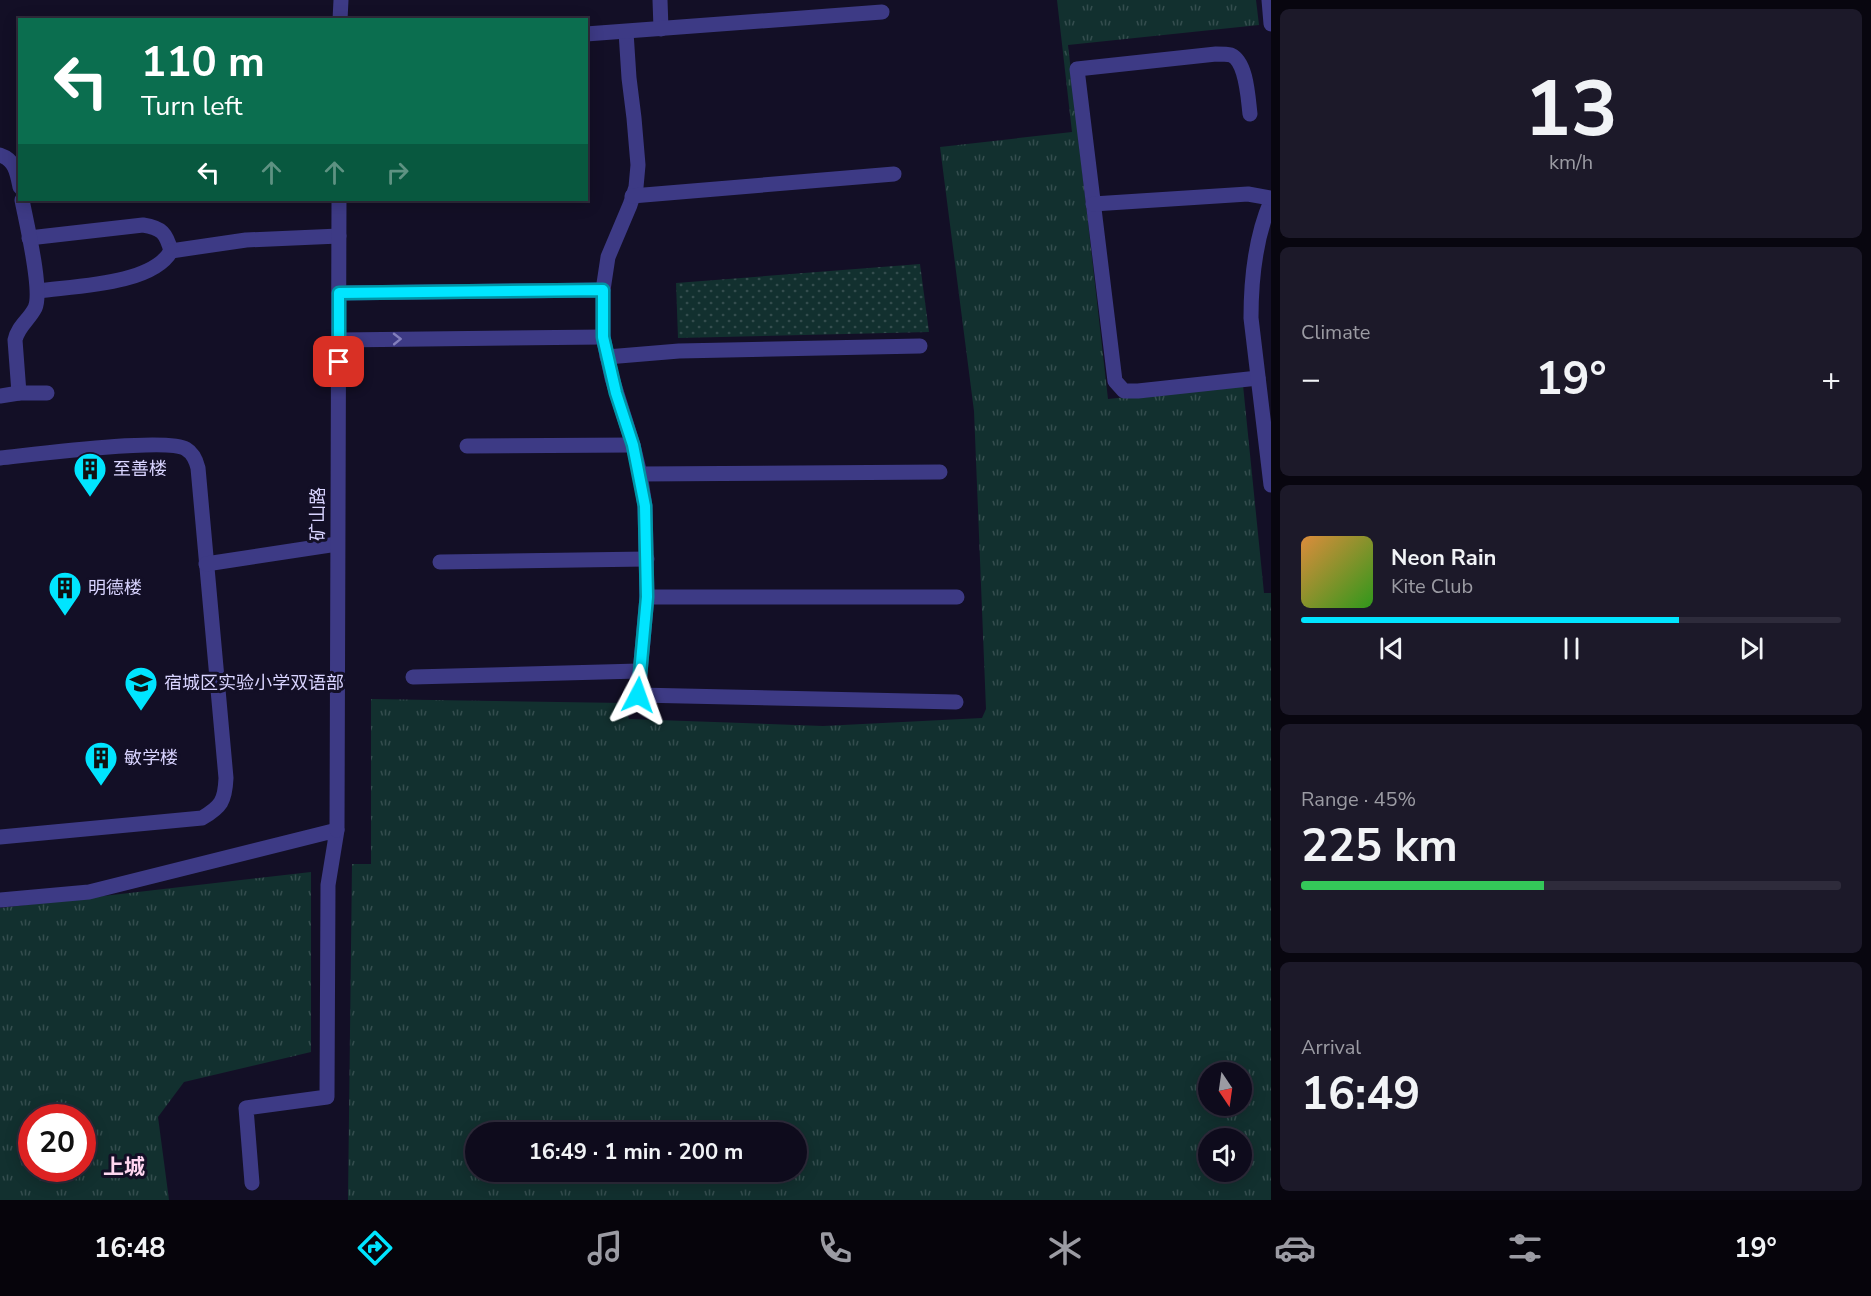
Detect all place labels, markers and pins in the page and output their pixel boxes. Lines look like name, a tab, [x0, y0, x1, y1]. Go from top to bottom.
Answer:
pin	[313, 336, 364, 387]
building icon: 至善楼	[72, 451, 108, 498]
place label: 至善楼	[113, 457, 167, 481]
building icon: 明德楼	[47, 570, 83, 617]
place label: 明德楼	[88, 576, 142, 600]
school or university icon: 宿城区实验小学双语部	[123, 665, 159, 712]
place label: 宿城区实验小学双语部	[164, 671, 344, 695]
building icon: 敏学楼	[83, 740, 119, 787]
place label: 敏学楼	[124, 746, 178, 770]

